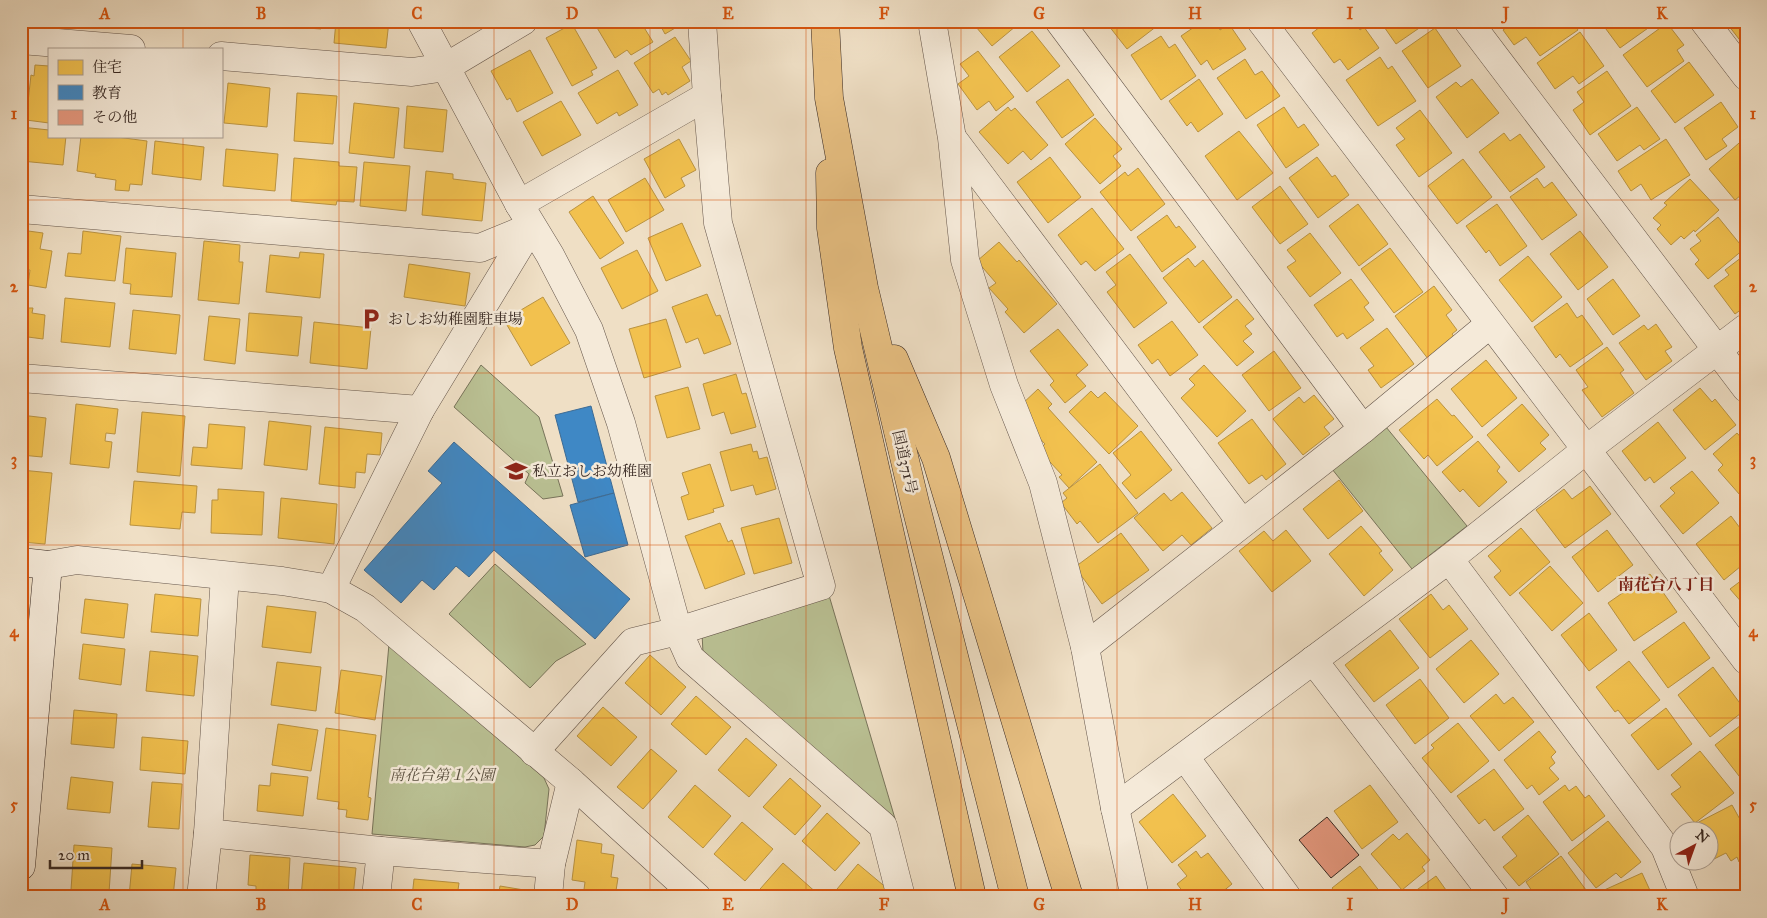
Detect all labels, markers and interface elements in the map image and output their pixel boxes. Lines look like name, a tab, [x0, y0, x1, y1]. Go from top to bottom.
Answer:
text: A	[99, 4, 111, 23]
text: B	[256, 4, 266, 23]
text: C	[412, 4, 423, 23]
text: D	[566, 4, 579, 23]
text: E	[722, 4, 734, 23]
text: F	[879, 4, 890, 23]
text: G	[1033, 4, 1045, 23]
text: H	[1188, 4, 1202, 23]
text: I	[1347, 4, 1354, 23]
text: J	[1501, 4, 1510, 24]
text: K	[1656, 4, 1668, 23]
legend	[48, 48, 222, 138]
text: 住宅	[92, 58, 122, 76]
text: 教育	[92, 84, 122, 102]
text: 1	[11, 104, 18, 123]
text: 1	[1750, 104, 1757, 123]
text: その他	[92, 108, 137, 126]
text: 2	[10, 277, 19, 296]
text: 2	[1749, 277, 1758, 296]
parking icon: おしお幼稚園駐車場	[358, 306, 384, 332]
place label: おしお幼稚園駐車場	[388, 310, 523, 328]
street label: 国道371号	[889, 428, 921, 496]
text: 3	[11, 450, 17, 470]
text: 3	[1750, 450, 1756, 470]
school or university icon: 私立おしお幼稚園	[503, 458, 529, 484]
place label: 私立おしお幼稚園	[532, 462, 652, 480]
district label: 南花台八丁目	[1618, 575, 1714, 594]
text: 4	[10, 622, 20, 642]
text: 4	[1749, 622, 1759, 642]
park label: 南花台第１公園	[389, 766, 497, 784]
text: 5	[10, 795, 18, 814]
text: 5	[1749, 795, 1757, 814]
north arrow	[1670, 820, 1720, 870]
text: N	[1692, 826, 1712, 847]
scale bar	[50, 838, 142, 870]
text: 20 m	[58, 846, 90, 864]
text: A	[99, 895, 111, 914]
text: B	[256, 895, 266, 914]
text: C	[412, 895, 423, 914]
text: D	[566, 895, 579, 914]
text: E	[722, 895, 734, 914]
text: F	[879, 895, 890, 914]
text: G	[1033, 895, 1045, 914]
text: H	[1188, 895, 1202, 914]
text: I	[1347, 895, 1354, 914]
text: J	[1501, 895, 1510, 915]
text: K	[1656, 895, 1668, 914]

